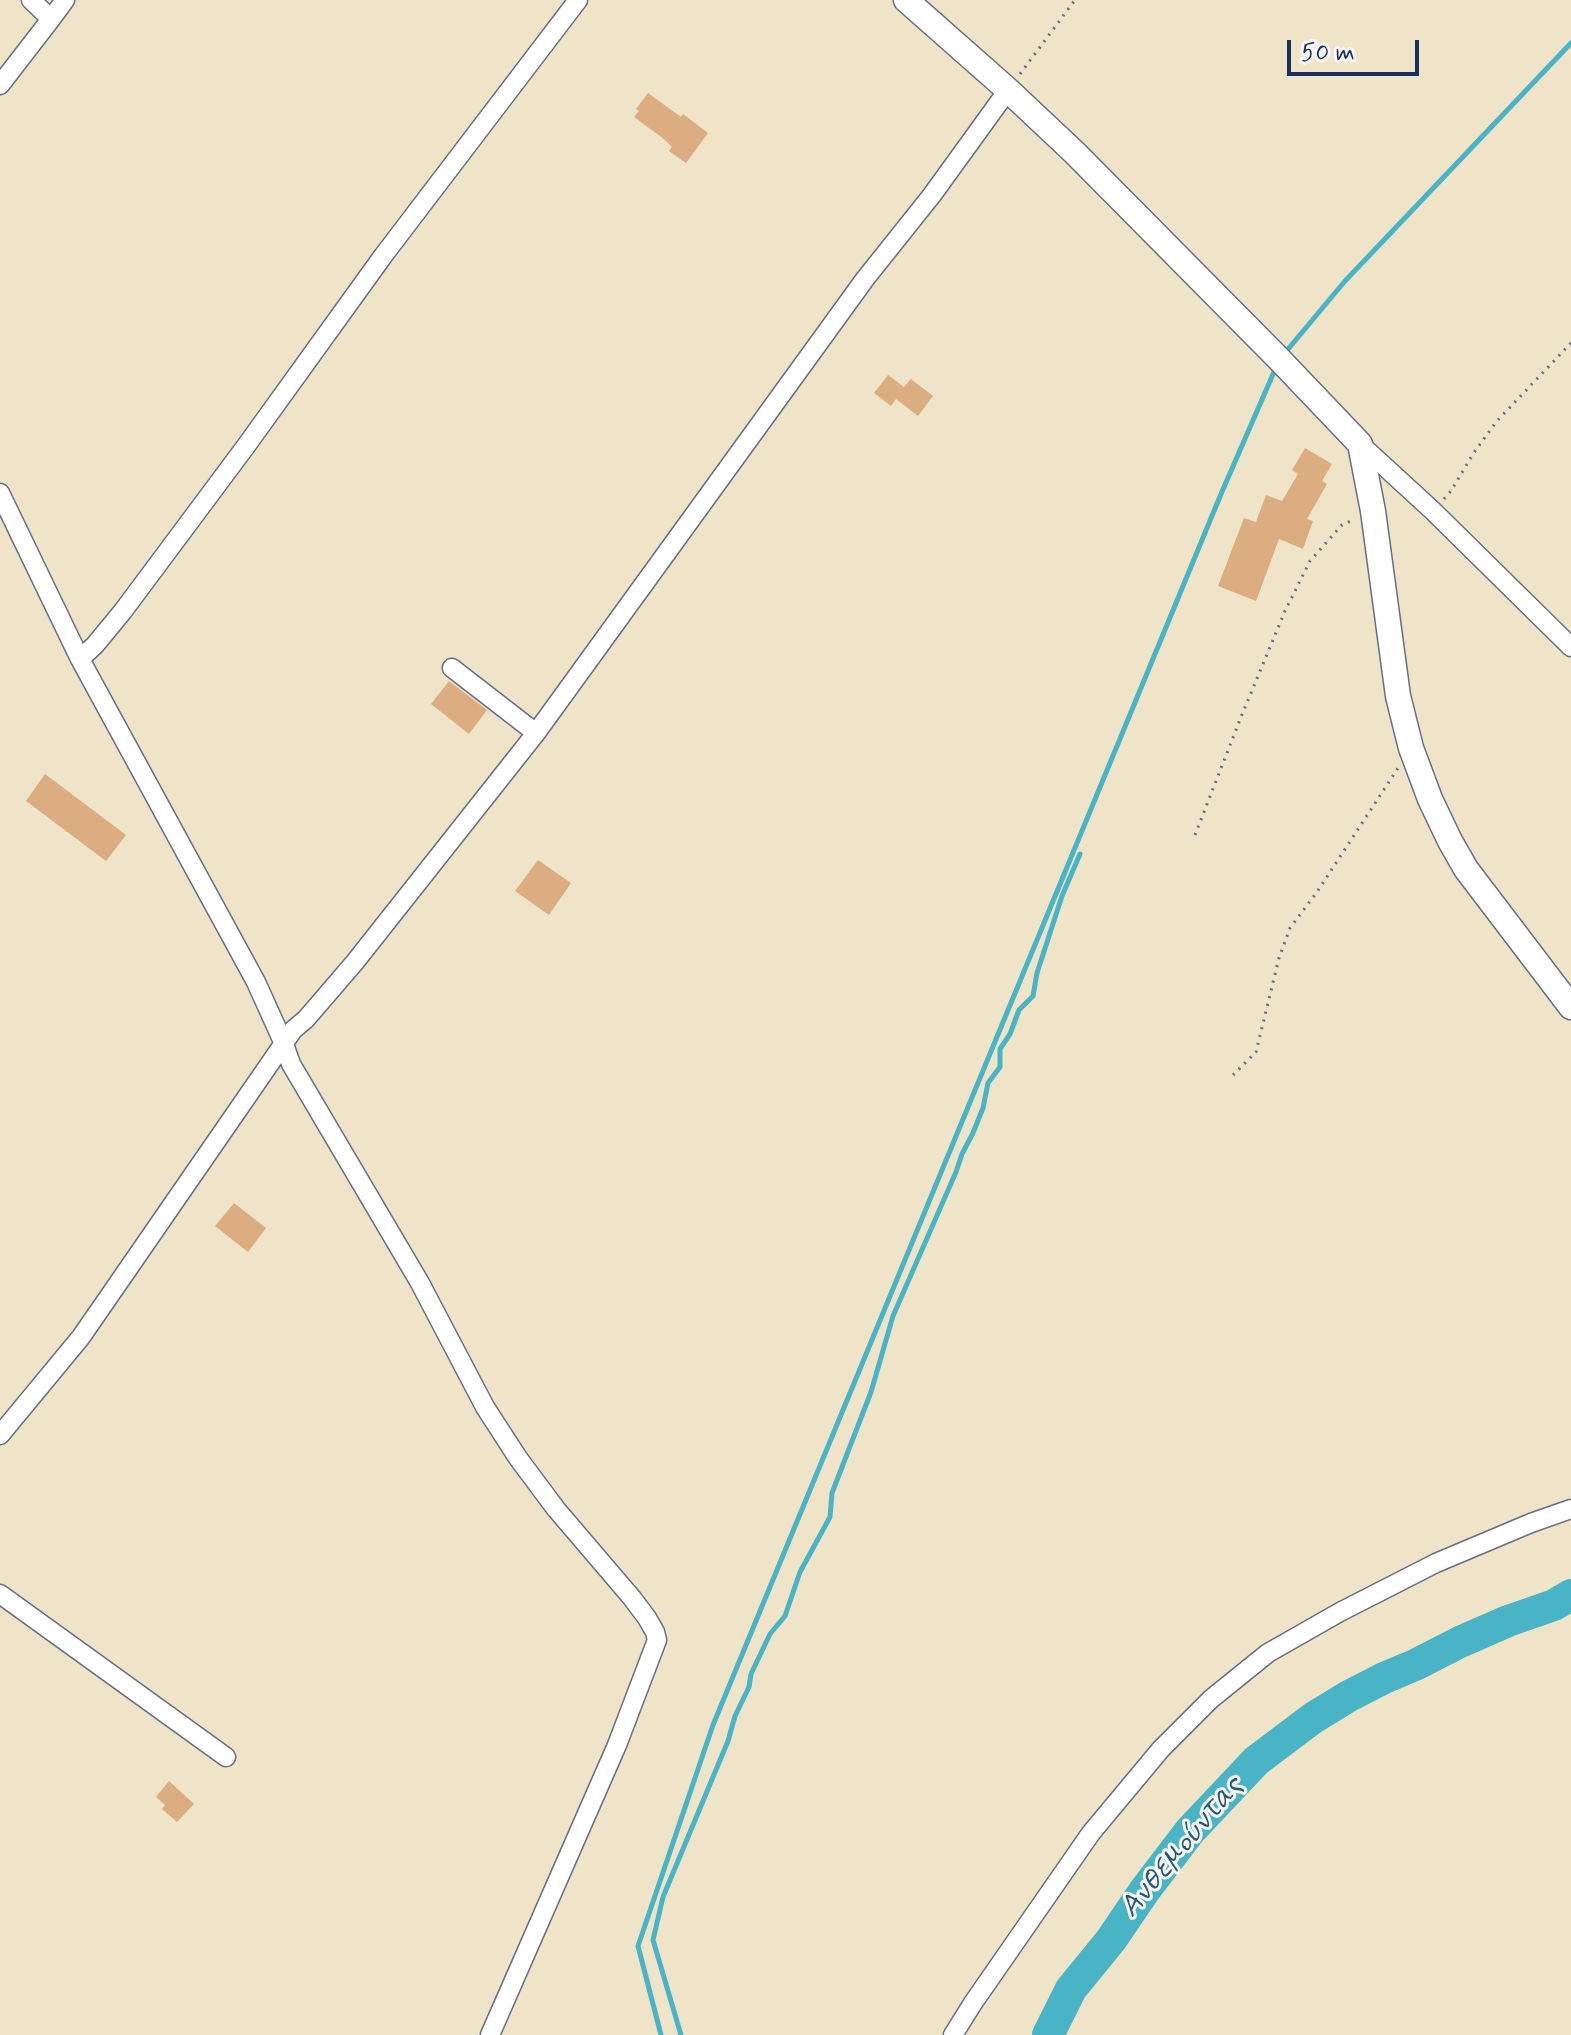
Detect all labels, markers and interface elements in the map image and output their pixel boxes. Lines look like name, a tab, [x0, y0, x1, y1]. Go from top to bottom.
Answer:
scale bar	[1291, 24, 1423, 74]
text: 50 m	[1301, 38, 1355, 69]
water label: Ανθεμούντας	[1113, 1770, 1253, 1926]

